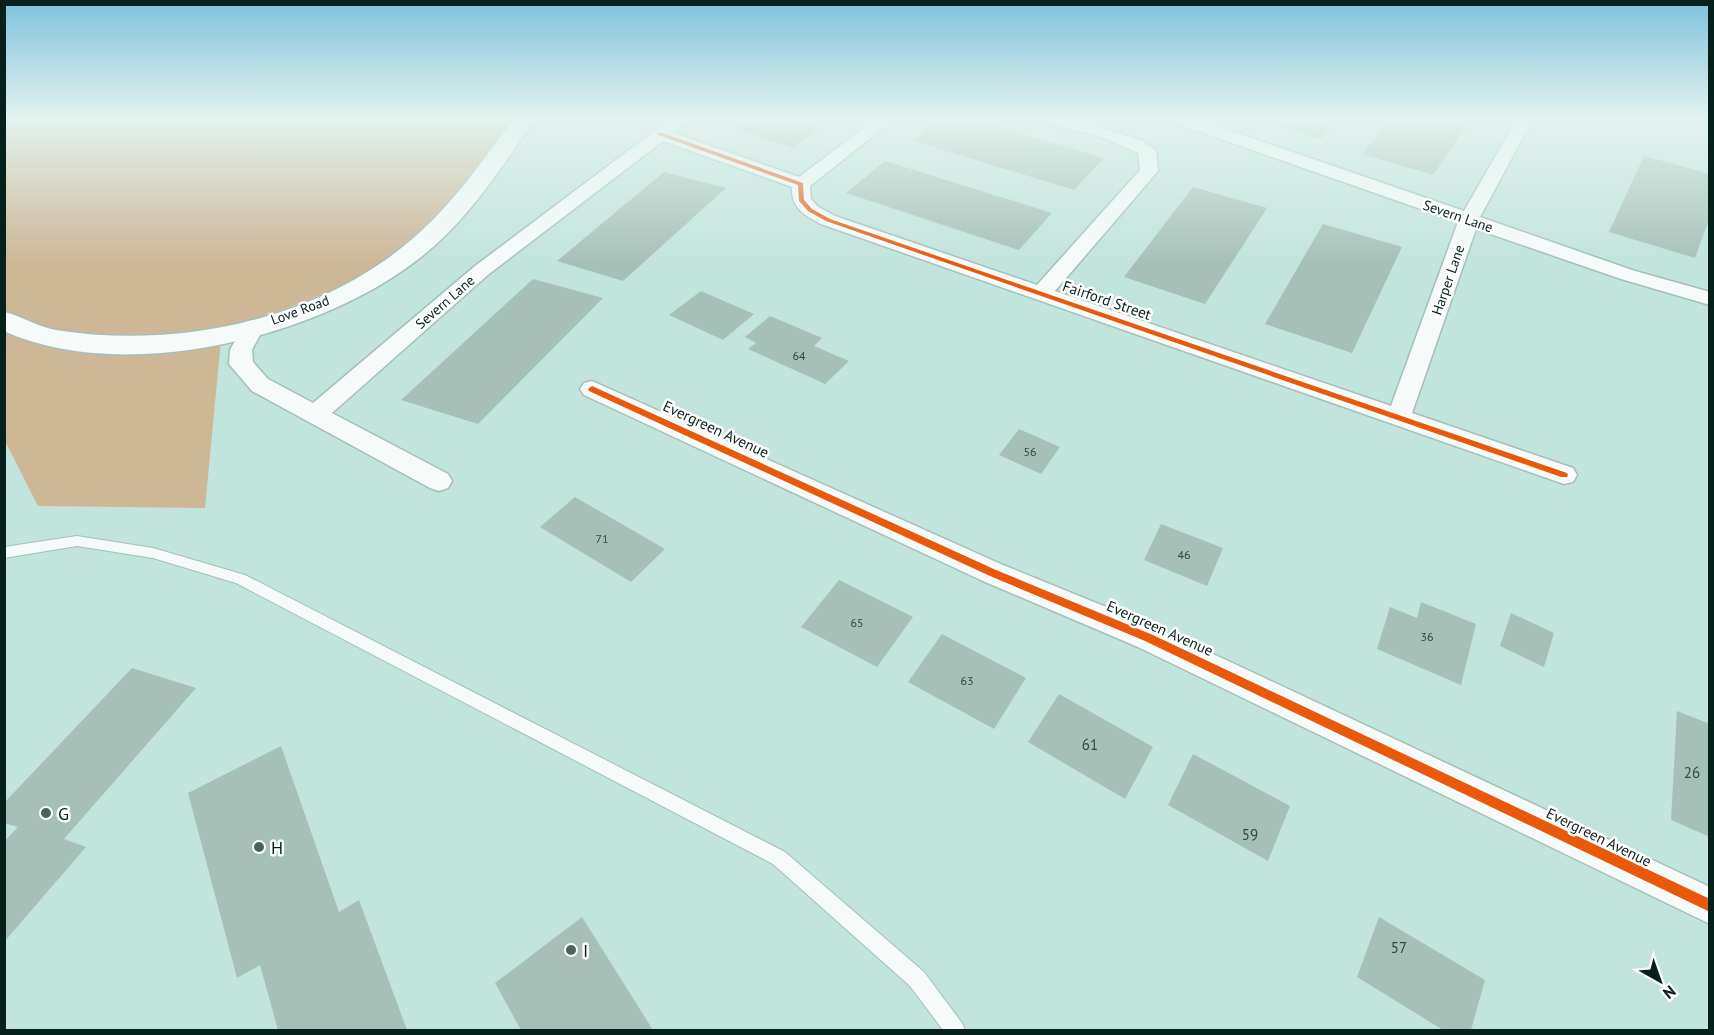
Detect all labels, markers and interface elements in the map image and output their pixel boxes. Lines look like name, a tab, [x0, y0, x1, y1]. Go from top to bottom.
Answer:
street label: Severn Lane	[1421, 196, 1495, 236]
street label: Harper Lane	[1428, 243, 1468, 317]
street label: Severn Lane	[412, 271, 478, 333]
street label: Fairford Street	[1060, 276, 1154, 324]
street label: Love Road	[268, 291, 332, 329]
house number: 64	[792, 348, 806, 363]
street label: Evergreen Avenue	[660, 396, 772, 462]
house number: 56	[1023, 444, 1037, 459]
house number: 71	[595, 531, 609, 546]
house number: 46	[1177, 547, 1191, 562]
street label: Evergreen Avenue	[1104, 596, 1216, 660]
house number: 65	[850, 615, 864, 630]
house number: 36	[1420, 629, 1434, 644]
house number: 63	[960, 673, 974, 688]
house number: 61	[1082, 735, 1098, 754]
house number: 26	[1684, 763, 1700, 782]
place label: G	[58, 802, 69, 825]
street label: Evergreen Avenue	[1543, 803, 1655, 871]
marker: G	[39, 806, 53, 820]
house number: 59	[1242, 825, 1258, 844]
place label: H	[271, 836, 283, 859]
marker: H	[252, 840, 266, 854]
house number: 57	[1391, 938, 1407, 957]
place label: I	[583, 939, 588, 962]
marker: I	[564, 943, 578, 957]
north arrow	[1630, 951, 1690, 1011]
text: N	[1659, 981, 1680, 1004]

